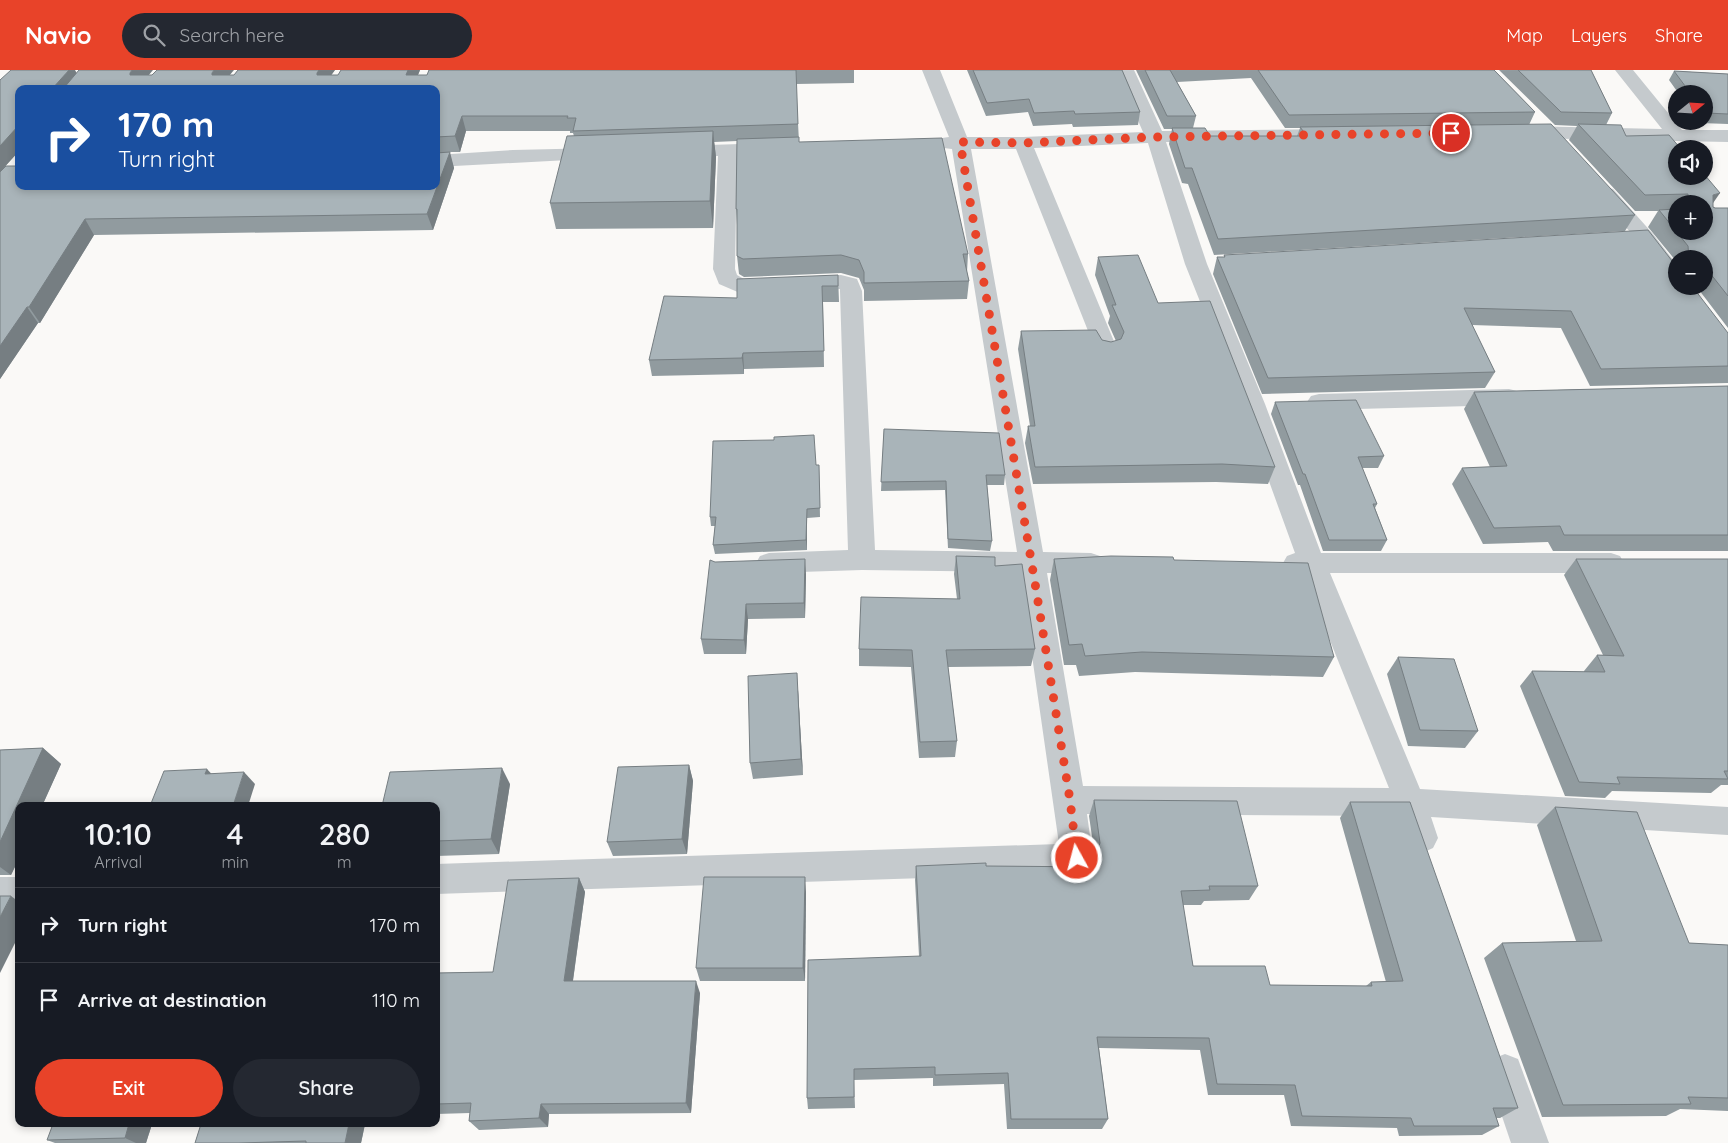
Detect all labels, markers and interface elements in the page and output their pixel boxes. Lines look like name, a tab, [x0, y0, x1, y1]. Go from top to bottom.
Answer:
search box	[122, 13, 472, 58]
text: Navio	[25, 20, 92, 50]
icon: search	[140, 21, 168, 49]
text: Search here	[180, 23, 284, 47]
text: Map	[1506, 24, 1543, 47]
text: Layers	[1571, 24, 1627, 47]
text: Share	[1655, 24, 1703, 47]
north arrow	[1668, 85, 1712, 130]
map controls	[1668, 85, 1713, 295]
text: 170 m	[118, 102, 214, 146]
icon: right	[35, 105, 100, 170]
pin	[1430, 112, 1472, 154]
icon: arrive	[1437, 119, 1465, 147]
button: sound	[1668, 140, 1713, 185]
text: Turn right	[118, 145, 215, 173]
button: +	[1668, 195, 1713, 240]
button: −	[1668, 250, 1713, 295]
text: 10:10	[85, 815, 152, 853]
text: 4	[227, 815, 244, 853]
text: 280	[319, 815, 370, 853]
position arrow	[1050, 831, 1102, 883]
text: Arrival	[94, 852, 142, 872]
text: min	[222, 852, 249, 872]
text: m	[337, 852, 352, 872]
icon: right	[35, 911, 63, 939]
text: Turn right	[78, 913, 167, 937]
text: 170 m	[369, 913, 420, 937]
icon: arrive	[35, 986, 63, 1014]
text: Arrive at destination	[78, 988, 267, 1012]
text: 110 m	[372, 988, 420, 1012]
button: Exit	[35, 1059, 223, 1117]
button: Share	[233, 1059, 420, 1117]

